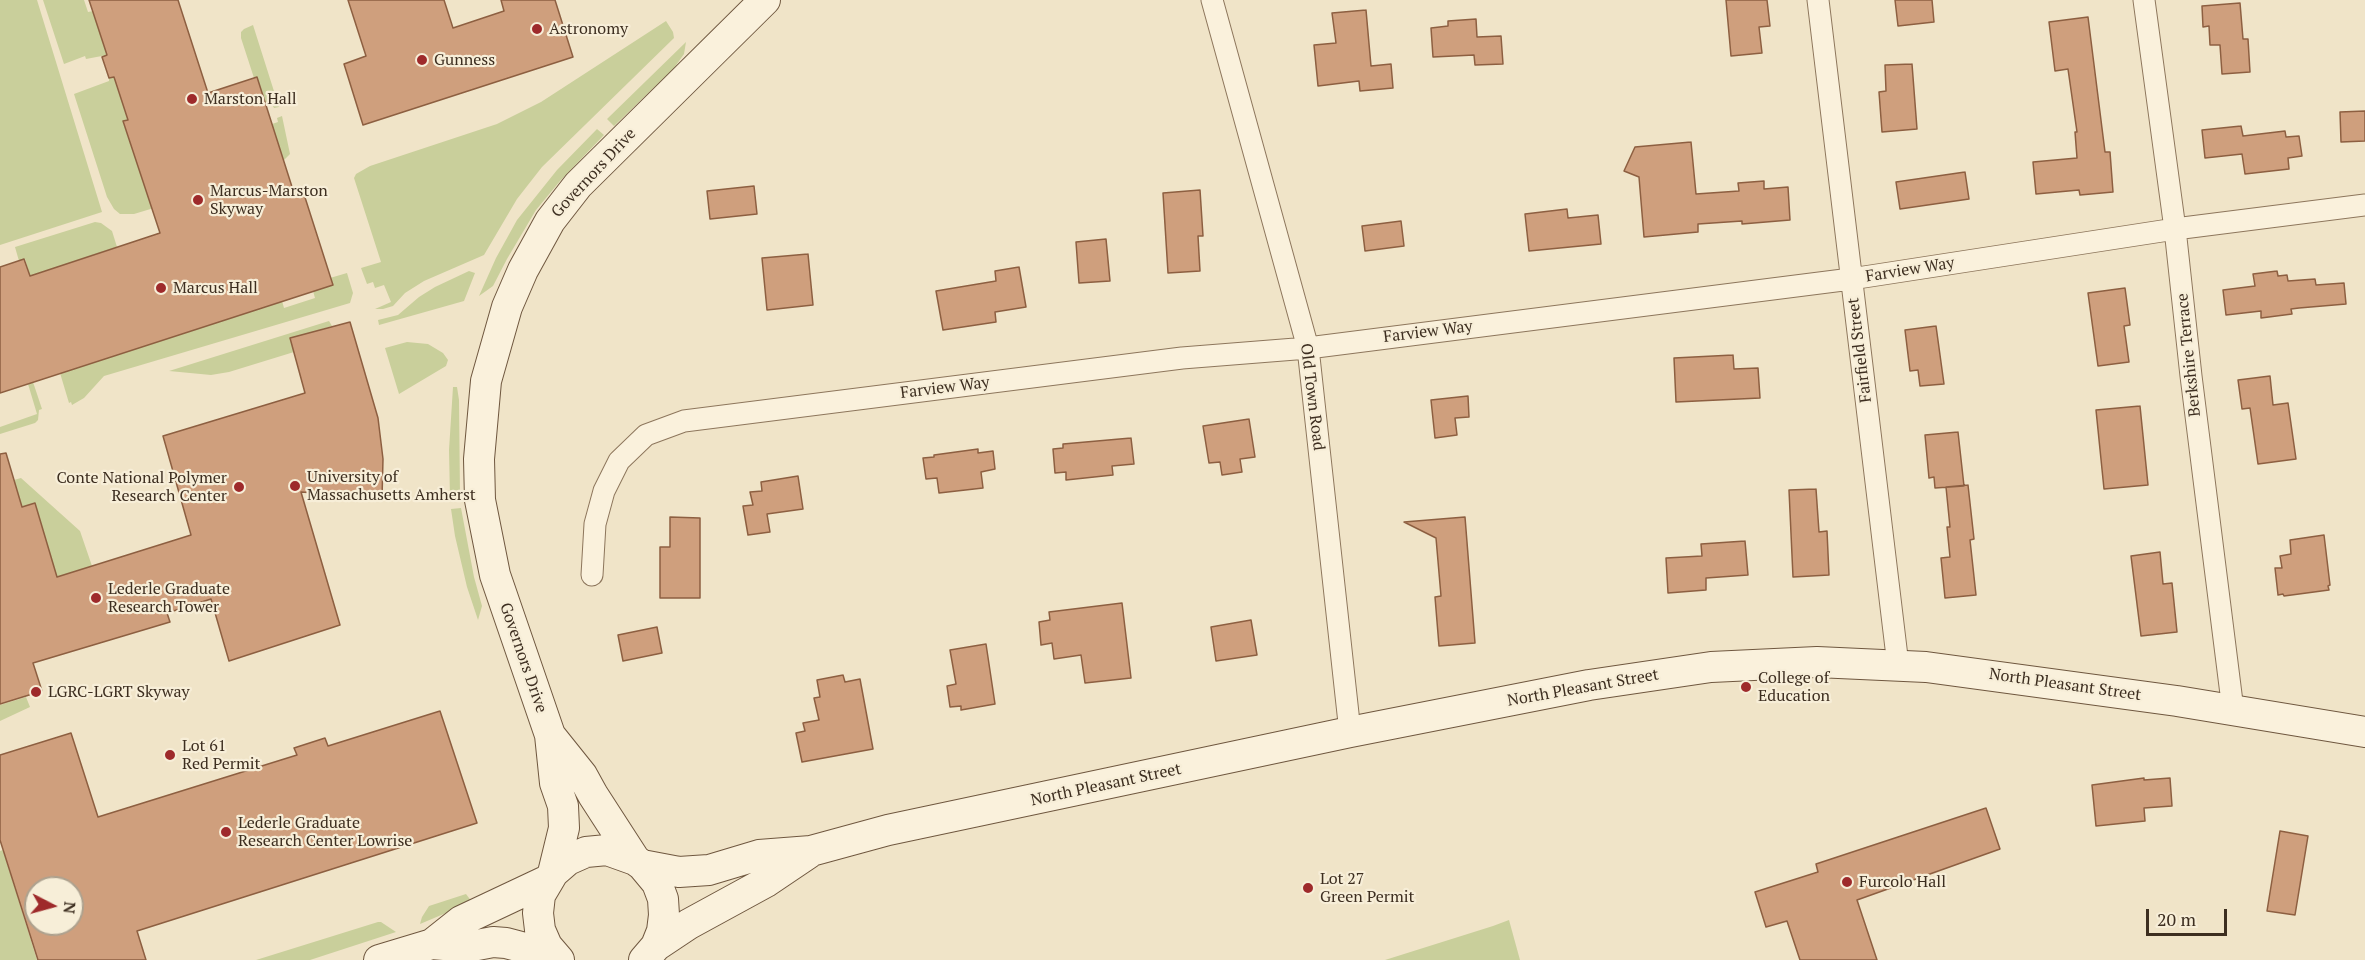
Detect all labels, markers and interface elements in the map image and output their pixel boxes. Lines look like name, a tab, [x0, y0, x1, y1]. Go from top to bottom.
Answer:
place label: Astronomy	[549, 19, 628, 39]
marker: Astronomy	[530, 22, 544, 36]
place label: Gunness	[434, 50, 495, 70]
marker: Gunness	[415, 53, 429, 67]
place label: Marston Hall	[204, 89, 297, 109]
marker: Marston Hall	[185, 92, 199, 106]
street label: Governors Drive	[548, 124, 640, 222]
place label: Marcus-Marston Skyway	[210, 181, 328, 219]
marker: Marcus-Marston Skyway	[191, 193, 205, 207]
street label: Farview Way	[1864, 253, 1956, 287]
place label: Marcus Hall	[173, 278, 258, 298]
marker: Marcus Hall	[154, 281, 168, 295]
street label: Berkshire Terrace	[2173, 292, 2205, 418]
street label: Fairfield Street	[1844, 296, 1876, 404]
street label: Farview Way	[1382, 317, 1474, 347]
street label: Old Town Road	[1296, 342, 1328, 452]
street label: Farview Way	[899, 373, 991, 403]
place label: University of Massachusetts Amherst	[307, 467, 476, 505]
place label: Conte National Polymer Research Center	[56, 468, 227, 506]
marker: University of Massachusetts Amherst	[288, 479, 302, 493]
marker: Conte National Polymer Research Center	[232, 480, 246, 494]
place label: Lederle Graduate Research Tower	[108, 579, 230, 617]
marker: Lederle Graduate Research Tower	[89, 591, 103, 605]
street label: Governors Drive	[495, 600, 551, 716]
street label: North Pleasant Street	[1506, 665, 1660, 711]
street label: North Pleasant Street	[1988, 665, 2142, 705]
place label: College of Education	[1758, 668, 1830, 706]
marker: College of Education	[1739, 680, 1753, 694]
place label: LGRC-LGRT Skyway	[48, 682, 190, 702]
marker: LGRC-LGRT Skyway	[29, 685, 43, 699]
place label: Lot 61 Red Permit	[182, 736, 261, 774]
marker: Lot 61 Red Permit	[163, 748, 177, 762]
street label: North Pleasant Street	[1029, 760, 1183, 810]
place label: Lederle Graduate Research Center Lowrise	[238, 813, 412, 851]
marker: Lederle Graduate Research Center Lowrise	[219, 825, 233, 839]
place label: Lot 27 Green Permit	[1320, 869, 1414, 907]
place label: Furcolo Hall	[1859, 872, 1946, 892]
marker: Furcolo Hall	[1840, 875, 1854, 889]
north arrow	[24, 876, 84, 936]
marker: Lot 27 Green Permit	[1301, 881, 1315, 895]
scale bar	[2149, 897, 2230, 935]
text: N	[58, 900, 81, 915]
text: 20 m	[2157, 907, 2196, 931]

